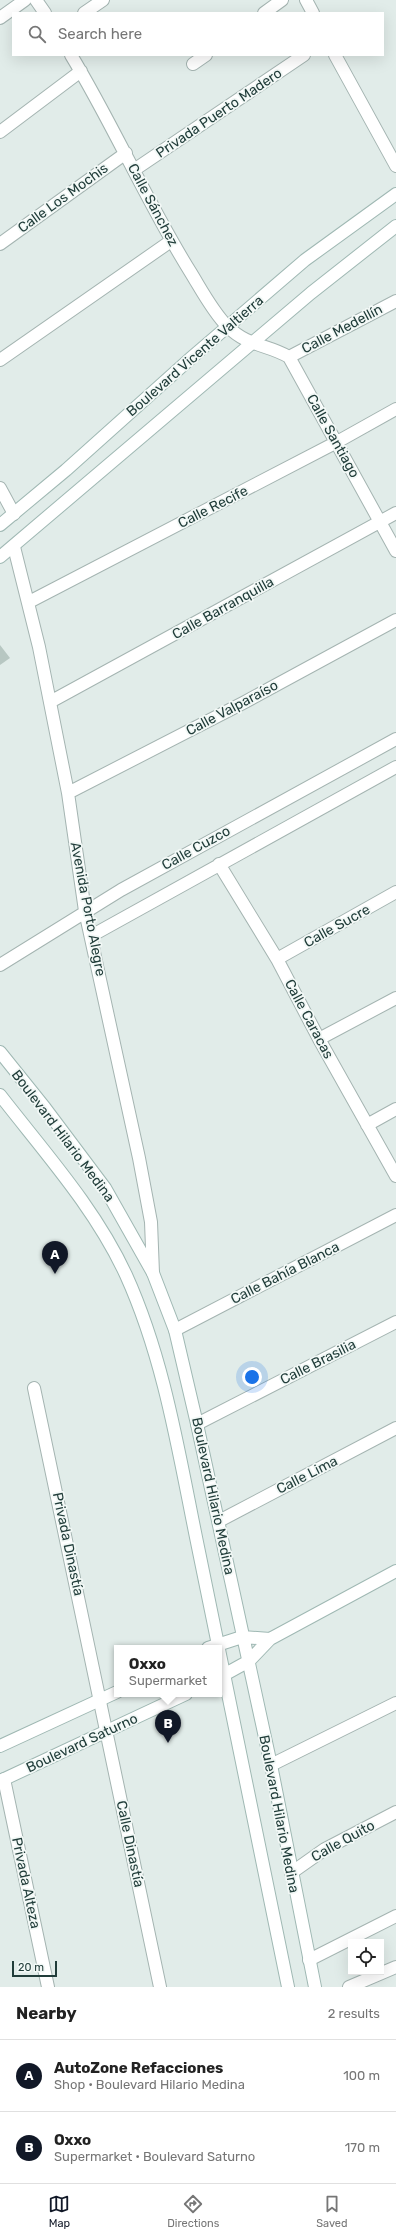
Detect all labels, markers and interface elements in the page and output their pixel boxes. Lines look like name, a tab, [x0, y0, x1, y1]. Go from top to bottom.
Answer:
search box	[12, 12, 384, 56]
icon: search	[26, 23, 48, 45]
text: Search here	[58, 25, 142, 43]
street label: Privada Puerto Madero	[153, 65, 285, 161]
street label: Calle Los Mochis	[15, 160, 111, 236]
street label: Calle Sánchez	[124, 161, 182, 249]
street label: Boulevard Vicente Valtierra	[123, 292, 267, 420]
street label: Calle Medellín	[299, 301, 385, 357]
street label: Calle Santiago	[303, 391, 363, 481]
street label: Calle Recife	[175, 482, 251, 532]
street label: Calle Barranquilla	[169, 573, 277, 643]
street label: Calle Valparaíso	[183, 677, 281, 739]
street label: Calle Cuzco	[159, 822, 233, 874]
street label: Avenida Porto Alegre	[67, 840, 109, 978]
street label: Calle Sucre	[301, 901, 373, 951]
street label: Calle Caracas	[281, 976, 337, 1062]
street label: Boulevard Hilario Medina	[8, 1067, 118, 1205]
street label: Calle Bahía Blanca	[228, 1238, 342, 1308]
pin: A	[42, 1241, 68, 1274]
street label: Calle Brasilia	[277, 1336, 359, 1388]
your location	[242, 1367, 262, 1387]
street label: Boulevard Hilario Medina	[188, 1416, 238, 1576]
street label: Calle Lima	[273, 1452, 341, 1498]
street label: Privada Dinastía	[49, 1491, 87, 1597]
popup	[114, 1645, 222, 1697]
text: Oxxo	[129, 1655, 166, 1673]
text: Supermarket	[129, 1673, 207, 1688]
street label: Boulevard Saturno	[24, 1710, 140, 1776]
pin: B	[155, 1710, 181, 1743]
street label: Boulevard Hilario Medina	[255, 1734, 303, 1894]
street label: Calle Dinastía	[113, 1799, 147, 1889]
street label: Calle Quito	[308, 1817, 378, 1865]
street label: Privada Alteza	[8, 1836, 44, 1930]
map controls	[348, 1939, 384, 1975]
button: locate	[348, 1939, 384, 1975]
scale bar	[12, 1959, 57, 1978]
text: 20 m	[18, 1961, 44, 1974]
text: Nearby	[16, 2003, 77, 2023]
text: 2 results	[328, 2006, 380, 2021]
text: AutoZone Refacciones	[54, 2059, 223, 2077]
text: A	[24, 2068, 34, 2083]
text: 100 m	[343, 2068, 380, 2083]
text: Shop · Boulevard Hilario Medina	[54, 2077, 245, 2092]
text: Oxxo	[54, 2131, 91, 2149]
text: B	[24, 2140, 34, 2155]
text: 170 m	[345, 2140, 380, 2155]
text: Supermarket · Boulevard Saturno	[54, 2149, 255, 2164]
tab: Map	[48, 2193, 70, 2230]
tab: Directions	[167, 2193, 219, 2230]
tab: Saved	[316, 2193, 348, 2230]

